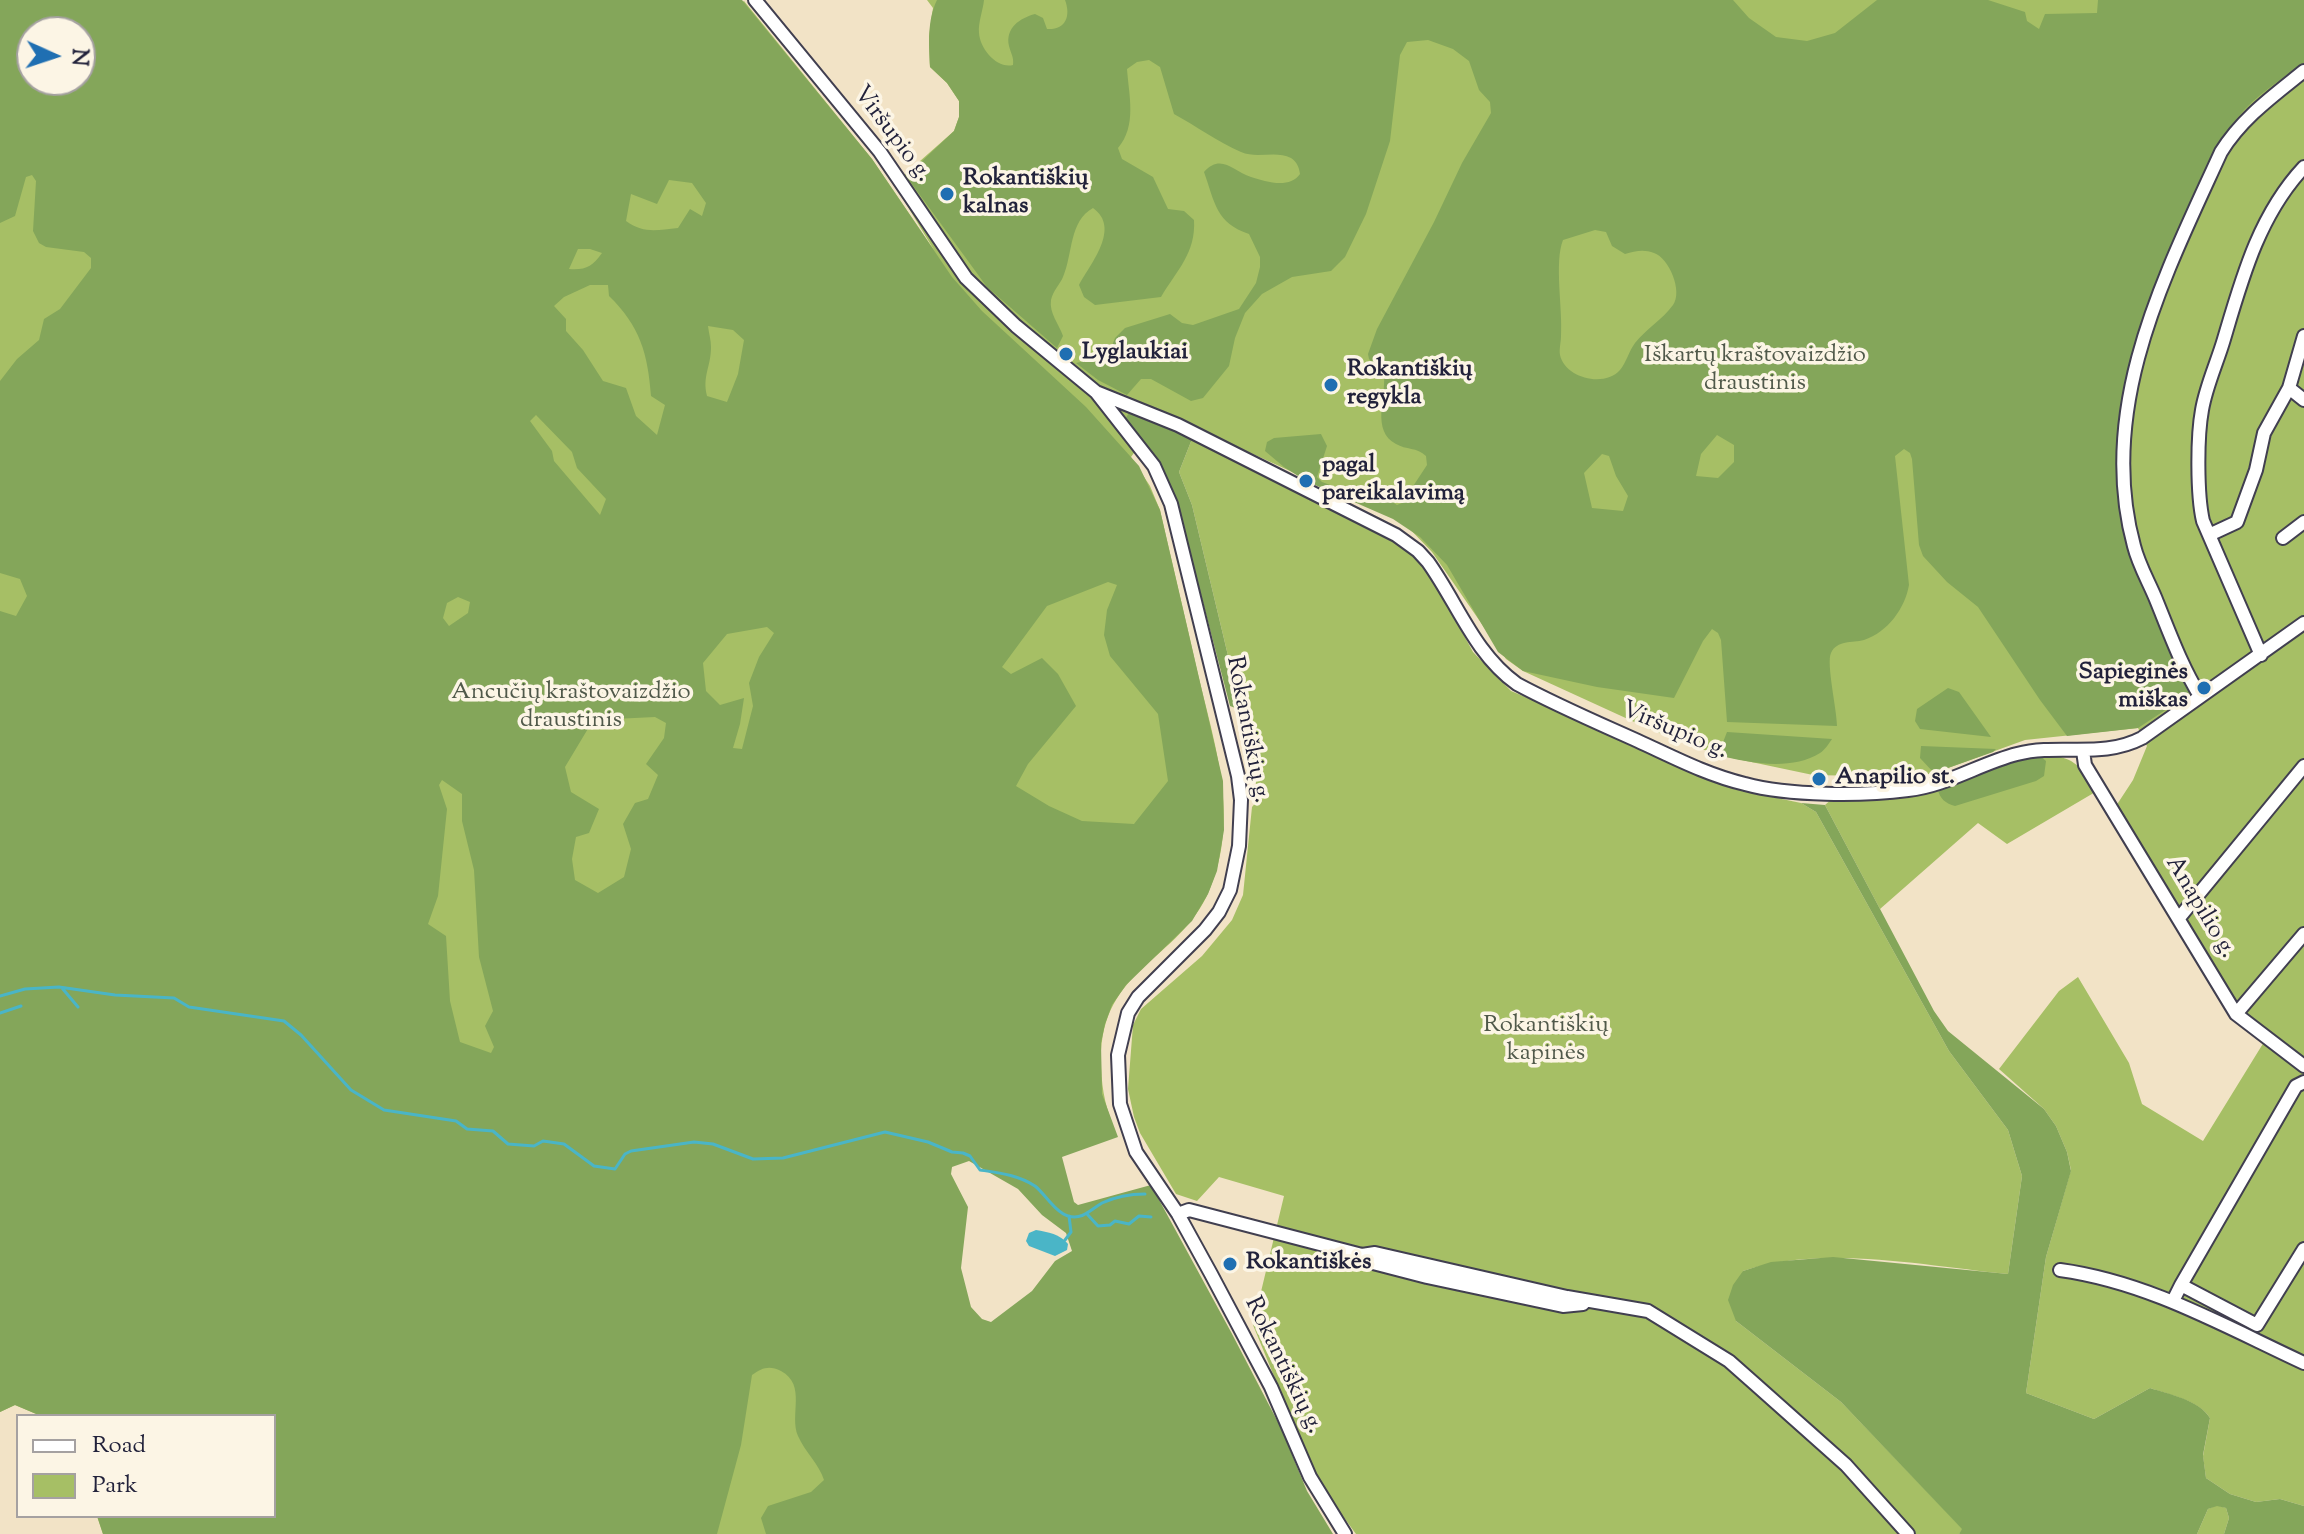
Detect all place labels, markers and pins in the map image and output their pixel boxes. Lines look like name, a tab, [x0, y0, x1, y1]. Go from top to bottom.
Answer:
place label: Rokantiškių kalnas	[963, 166, 1089, 222]
marker: Rokantiškių kalnas	[938, 185, 956, 203]
place label: Lyglaukiai	[1082, 340, 1188, 368]
marker: Lyglaukiai	[1057, 345, 1075, 363]
place label: Rokantiškių regykla	[1347, 357, 1473, 413]
marker: Rokantiškių regykla	[1322, 376, 1340, 394]
place label: pagal pareikalavimą	[1322, 453, 1465, 509]
marker: pagal pareikalavimą	[1297, 472, 1315, 490]
place label: Sapieginės miškas	[2079, 660, 2188, 716]
marker: Sapieginės miškas	[2195, 679, 2213, 697]
place label: Anapilio st.	[1835, 765, 1955, 793]
marker: Anapilio st.	[1810, 770, 1828, 788]
place label: Rokantiškės	[1246, 1250, 1371, 1278]
marker: Rokantiškės	[1221, 1255, 1239, 1273]

